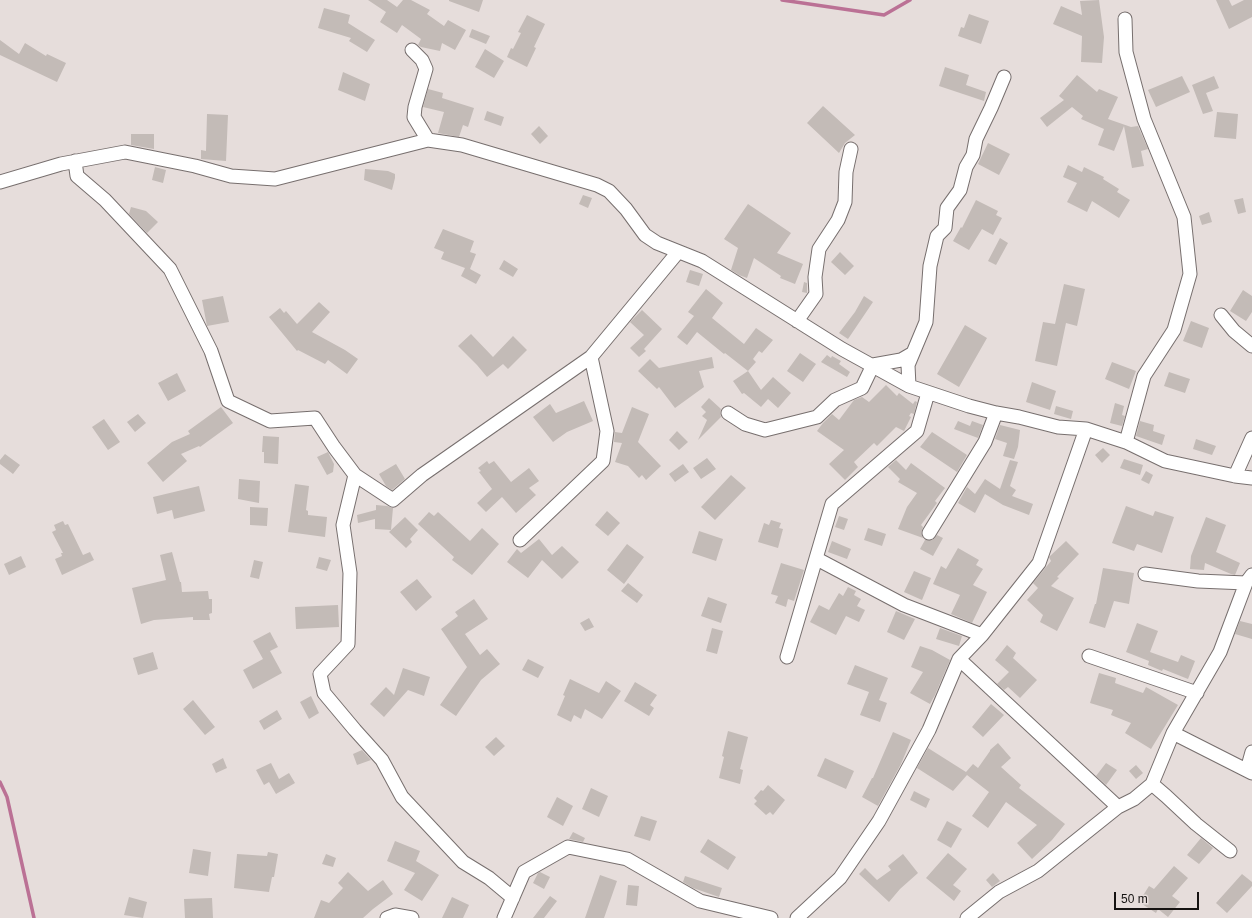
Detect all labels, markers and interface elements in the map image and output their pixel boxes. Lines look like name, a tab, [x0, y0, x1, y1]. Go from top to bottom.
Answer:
scale bar	[1116, 884, 1201, 910]
text: 50 m	[1121, 892, 1148, 906]

